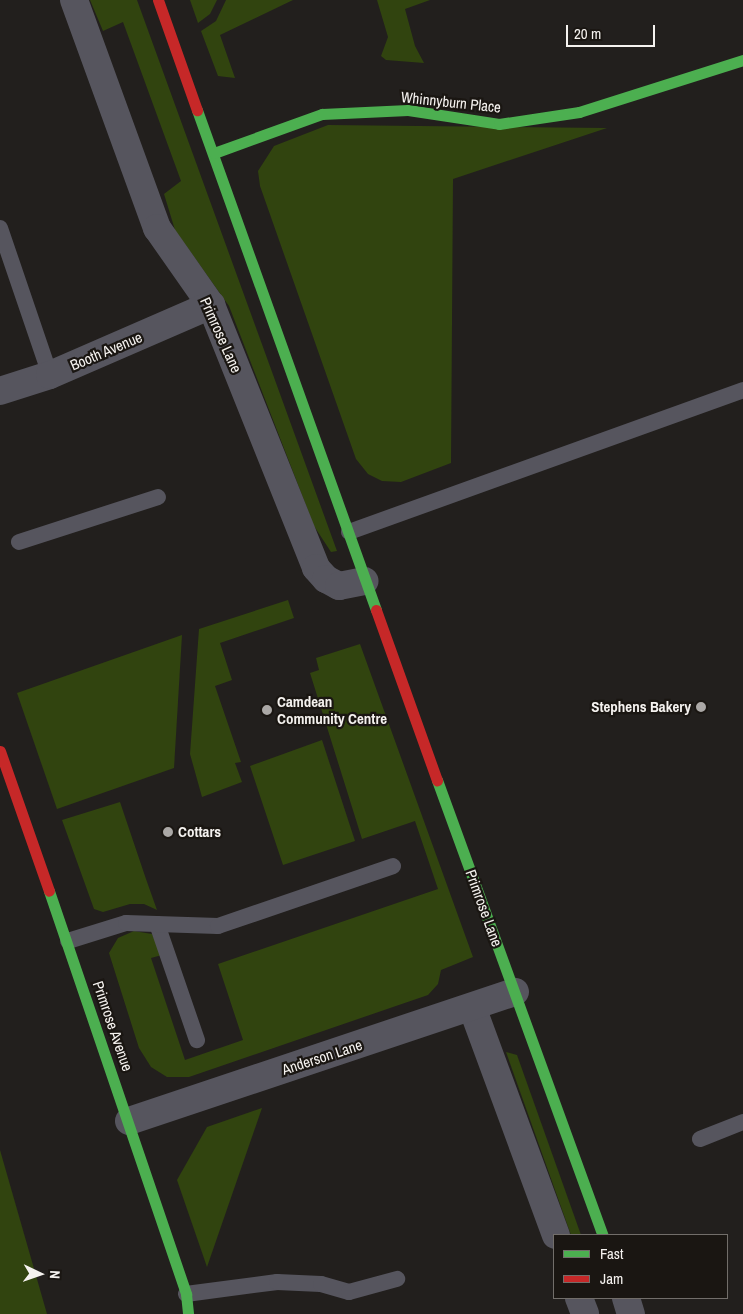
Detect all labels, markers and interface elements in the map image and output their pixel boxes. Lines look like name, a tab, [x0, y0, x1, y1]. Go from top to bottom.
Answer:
scale bar	[568, 15, 657, 47]
text: 20 m	[574, 23, 601, 44]
street label: Whinnyburn Place	[400, 88, 502, 116]
street label: Primrose Lane	[196, 294, 246, 376]
street label: Booth Avenue	[67, 328, 145, 374]
place label: Camdean Community Centre	[277, 692, 387, 727]
place label: Stephens Bakery	[591, 698, 691, 716]
marker: Stephens Bakery	[695, 701, 707, 713]
marker: Camdean Community Centre	[261, 704, 273, 716]
place label: Cottars	[178, 823, 221, 841]
marker: Cottars	[162, 826, 174, 838]
street label: Primrose Lane	[462, 867, 506, 949]
street label: Primrose Avenue	[89, 978, 137, 1074]
street label: Anderson Lane	[280, 1036, 364, 1078]
legend	[553, 1234, 728, 1299]
text: Fast	[600, 1243, 623, 1264]
north arrow	[15, 1249, 65, 1299]
text: Jam	[600, 1268, 623, 1289]
text: N	[46, 1270, 64, 1279]

